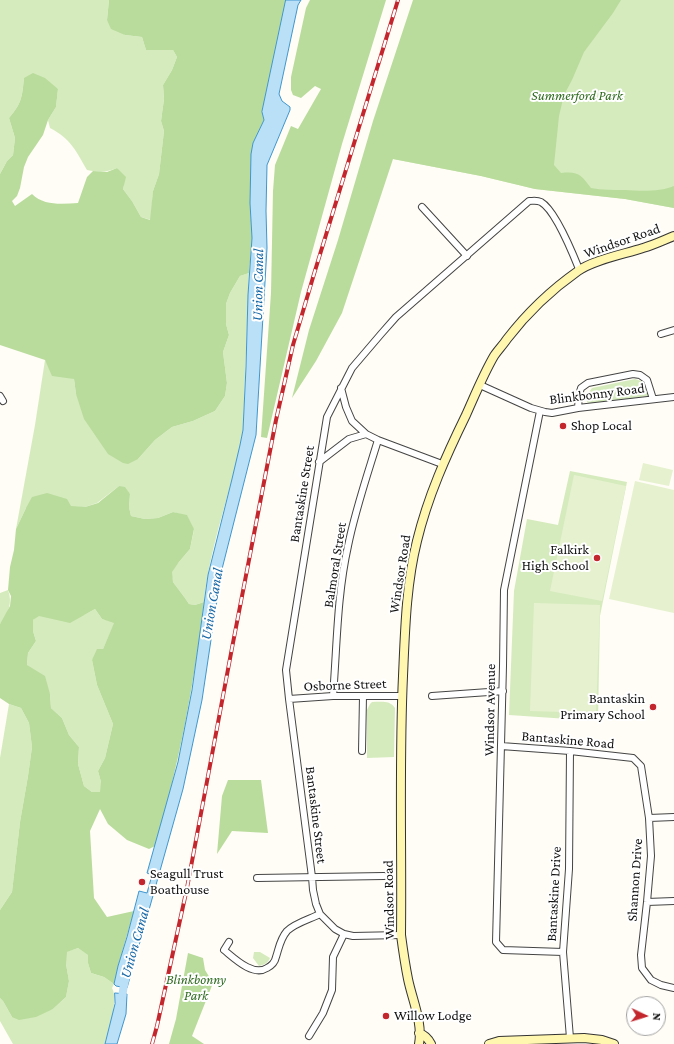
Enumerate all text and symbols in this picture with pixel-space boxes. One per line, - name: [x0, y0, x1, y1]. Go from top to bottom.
- park label: Summerford Park: [531, 88, 623, 104]
- street label: Windsor Road: [582, 220, 662, 262]
- water label: Union Canal: [248, 249, 268, 321]
- street label: Blinkbonny Road: [548, 380, 646, 408]
- place label: Shop Local: [571, 418, 632, 434]
- marker: Shop Local: [558, 421, 568, 431]
- street label: Bantaskine Street: [286, 444, 318, 544]
- street label: Balmoral Street: [320, 521, 350, 609]
- street label: Windsor Road: [385, 533, 415, 615]
- place label: Falkirk High School: [522, 542, 589, 574]
- marker: Falkirk High School: [592, 553, 602, 563]
- water label: Union Canal: [197, 567, 227, 641]
- street label: Windsor Avenue: [481, 664, 499, 756]
- street label: Osborne Street: [303, 675, 387, 695]
- place label: Bantaskin Primary School: [560, 691, 645, 724]
- marker: Bantaskin Primary School: [648, 702, 658, 712]
- street label: Bantaskine Road: [521, 728, 615, 752]
- street label: Bantaskine Street: [302, 766, 330, 864]
- street label: Shannon Drive: [624, 838, 646, 922]
- street label: Bantaskine Drive: [543, 846, 565, 942]
- street label: Windsor Road: [380, 860, 398, 940]
- place label: Seagull Trust Boathouse: [150, 866, 224, 898]
- marker: Seagull Trust Boathouse: [137, 877, 147, 887]
- water label: Union Canal: [116, 906, 154, 980]
- park label: Blinkbonny Park: [166, 972, 226, 1004]
- north arrow: [626, 996, 666, 1036]
- place label: Willow Lodge: [394, 1008, 472, 1024]
- marker: Willow Lodge: [381, 1011, 391, 1021]
- text: N: [651, 1013, 663, 1021]

